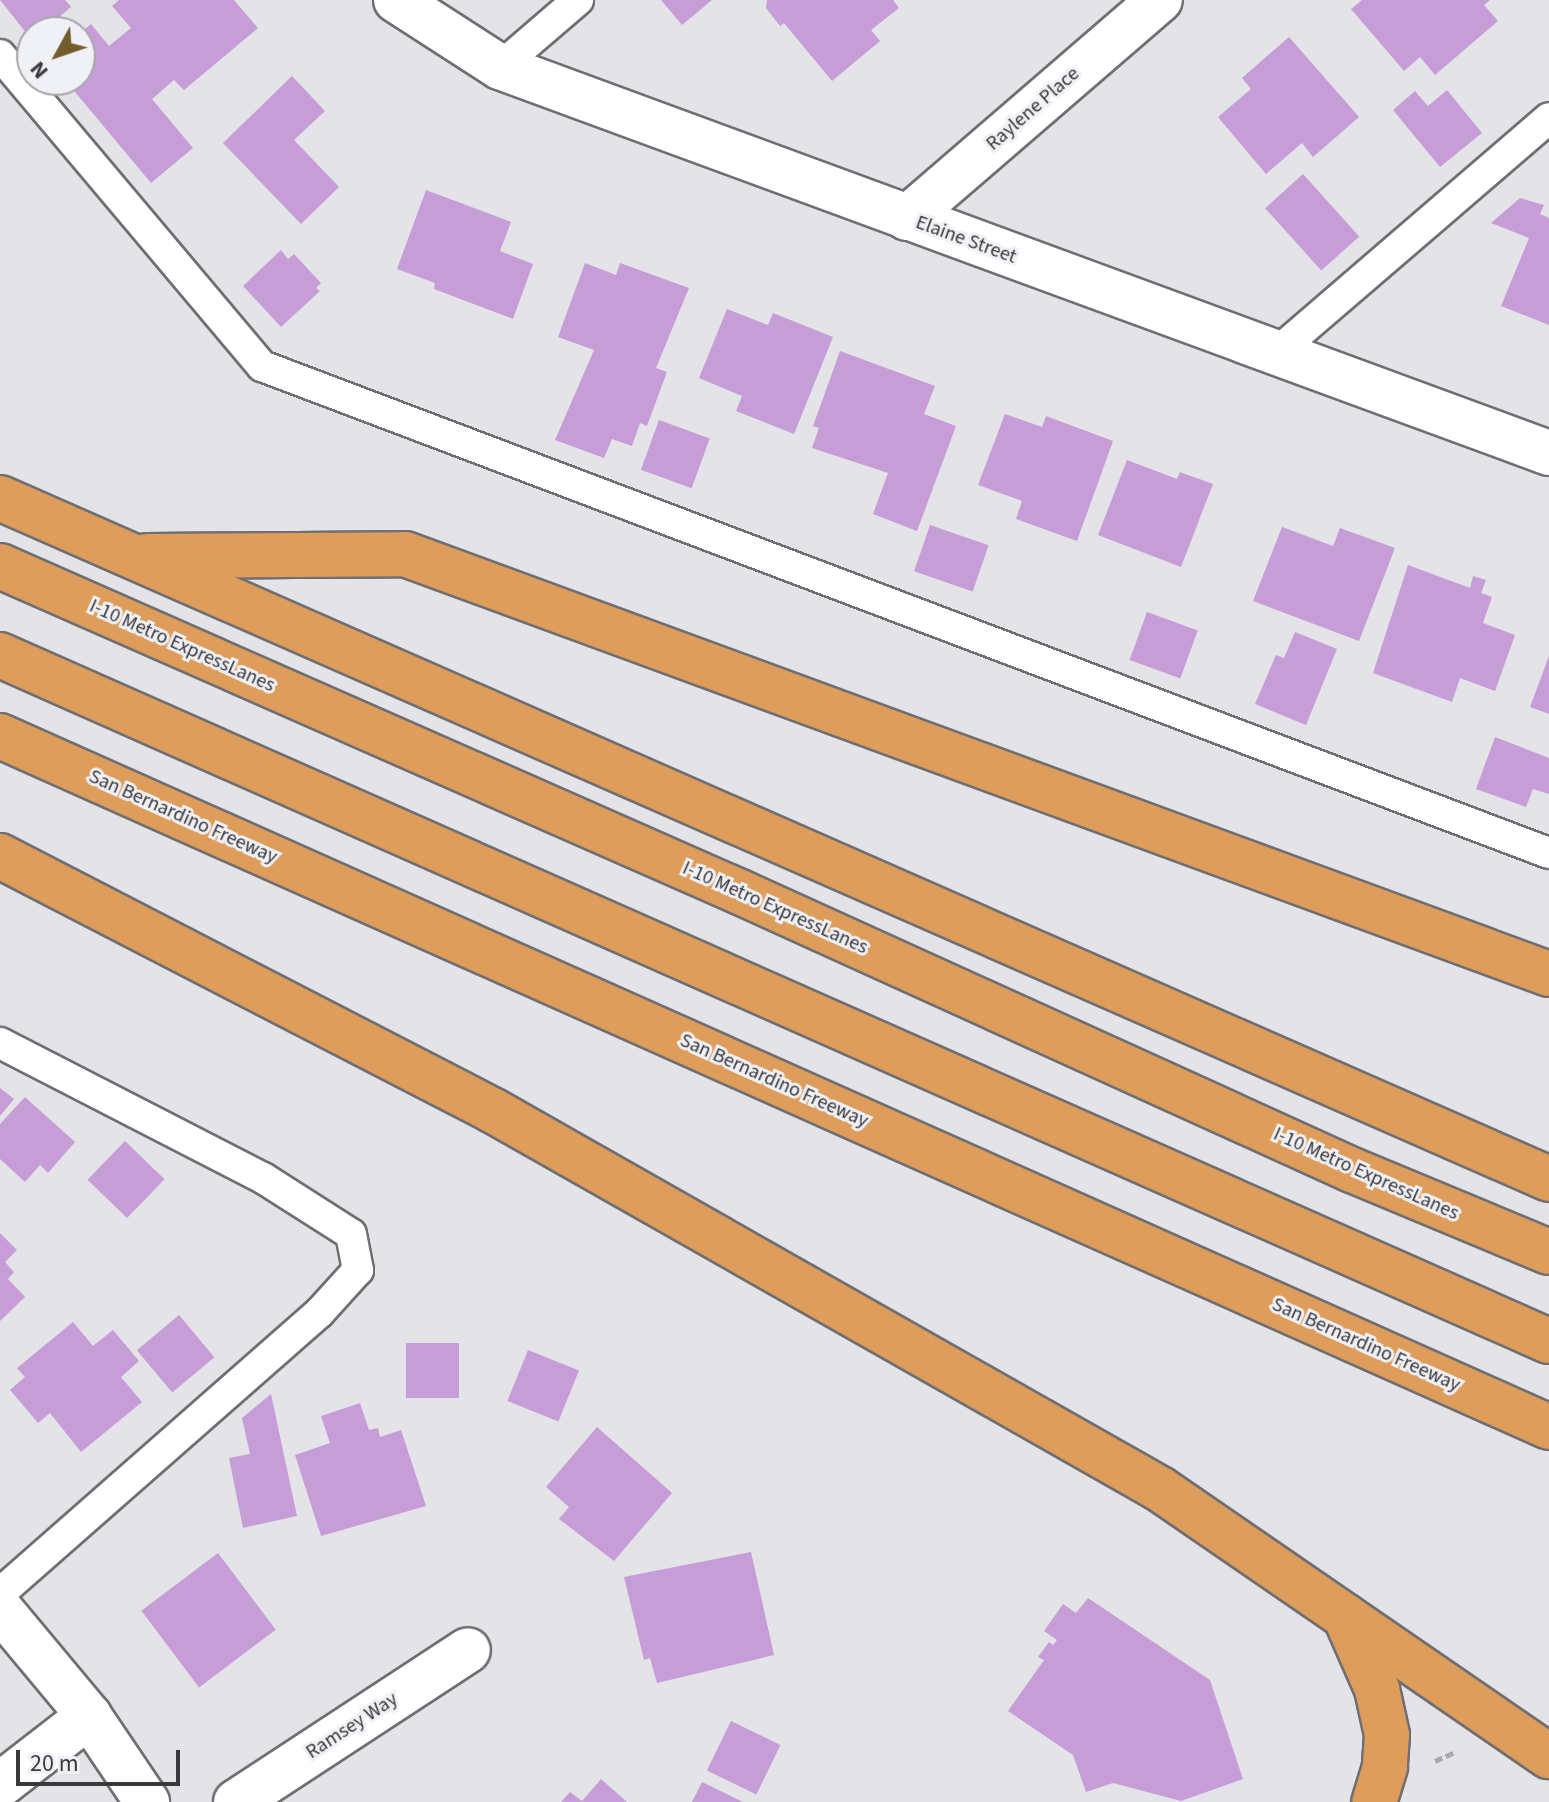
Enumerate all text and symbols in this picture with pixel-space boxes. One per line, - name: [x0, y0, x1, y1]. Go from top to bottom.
- north arrow: [16, 16, 96, 96]
- text: N: [22, 54, 56, 86]
- street label: Raylene Place: [981, 62, 1085, 156]
- street label: Elaine Street: [912, 211, 1020, 269]
- street label: I-10 Metro ExpressLanes: [86, 594, 278, 698]
- street label: San Bernardino Freeway: [85, 765, 281, 869]
- street label: I-10 Metro ExpressLanes: [679, 856, 871, 960]
- street label: San Bernardino Freeway: [676, 1029, 872, 1133]
- street label: I-10 Metro ExpressLanes: [1270, 1122, 1462, 1226]
- street label: San Bernardino Freeway: [1268, 1293, 1464, 1397]
- street label: Ramsey Way: [302, 1687, 402, 1765]
- scale bar: [20, 1734, 184, 1784]
- text: 20 m: [30, 1746, 79, 1781]

